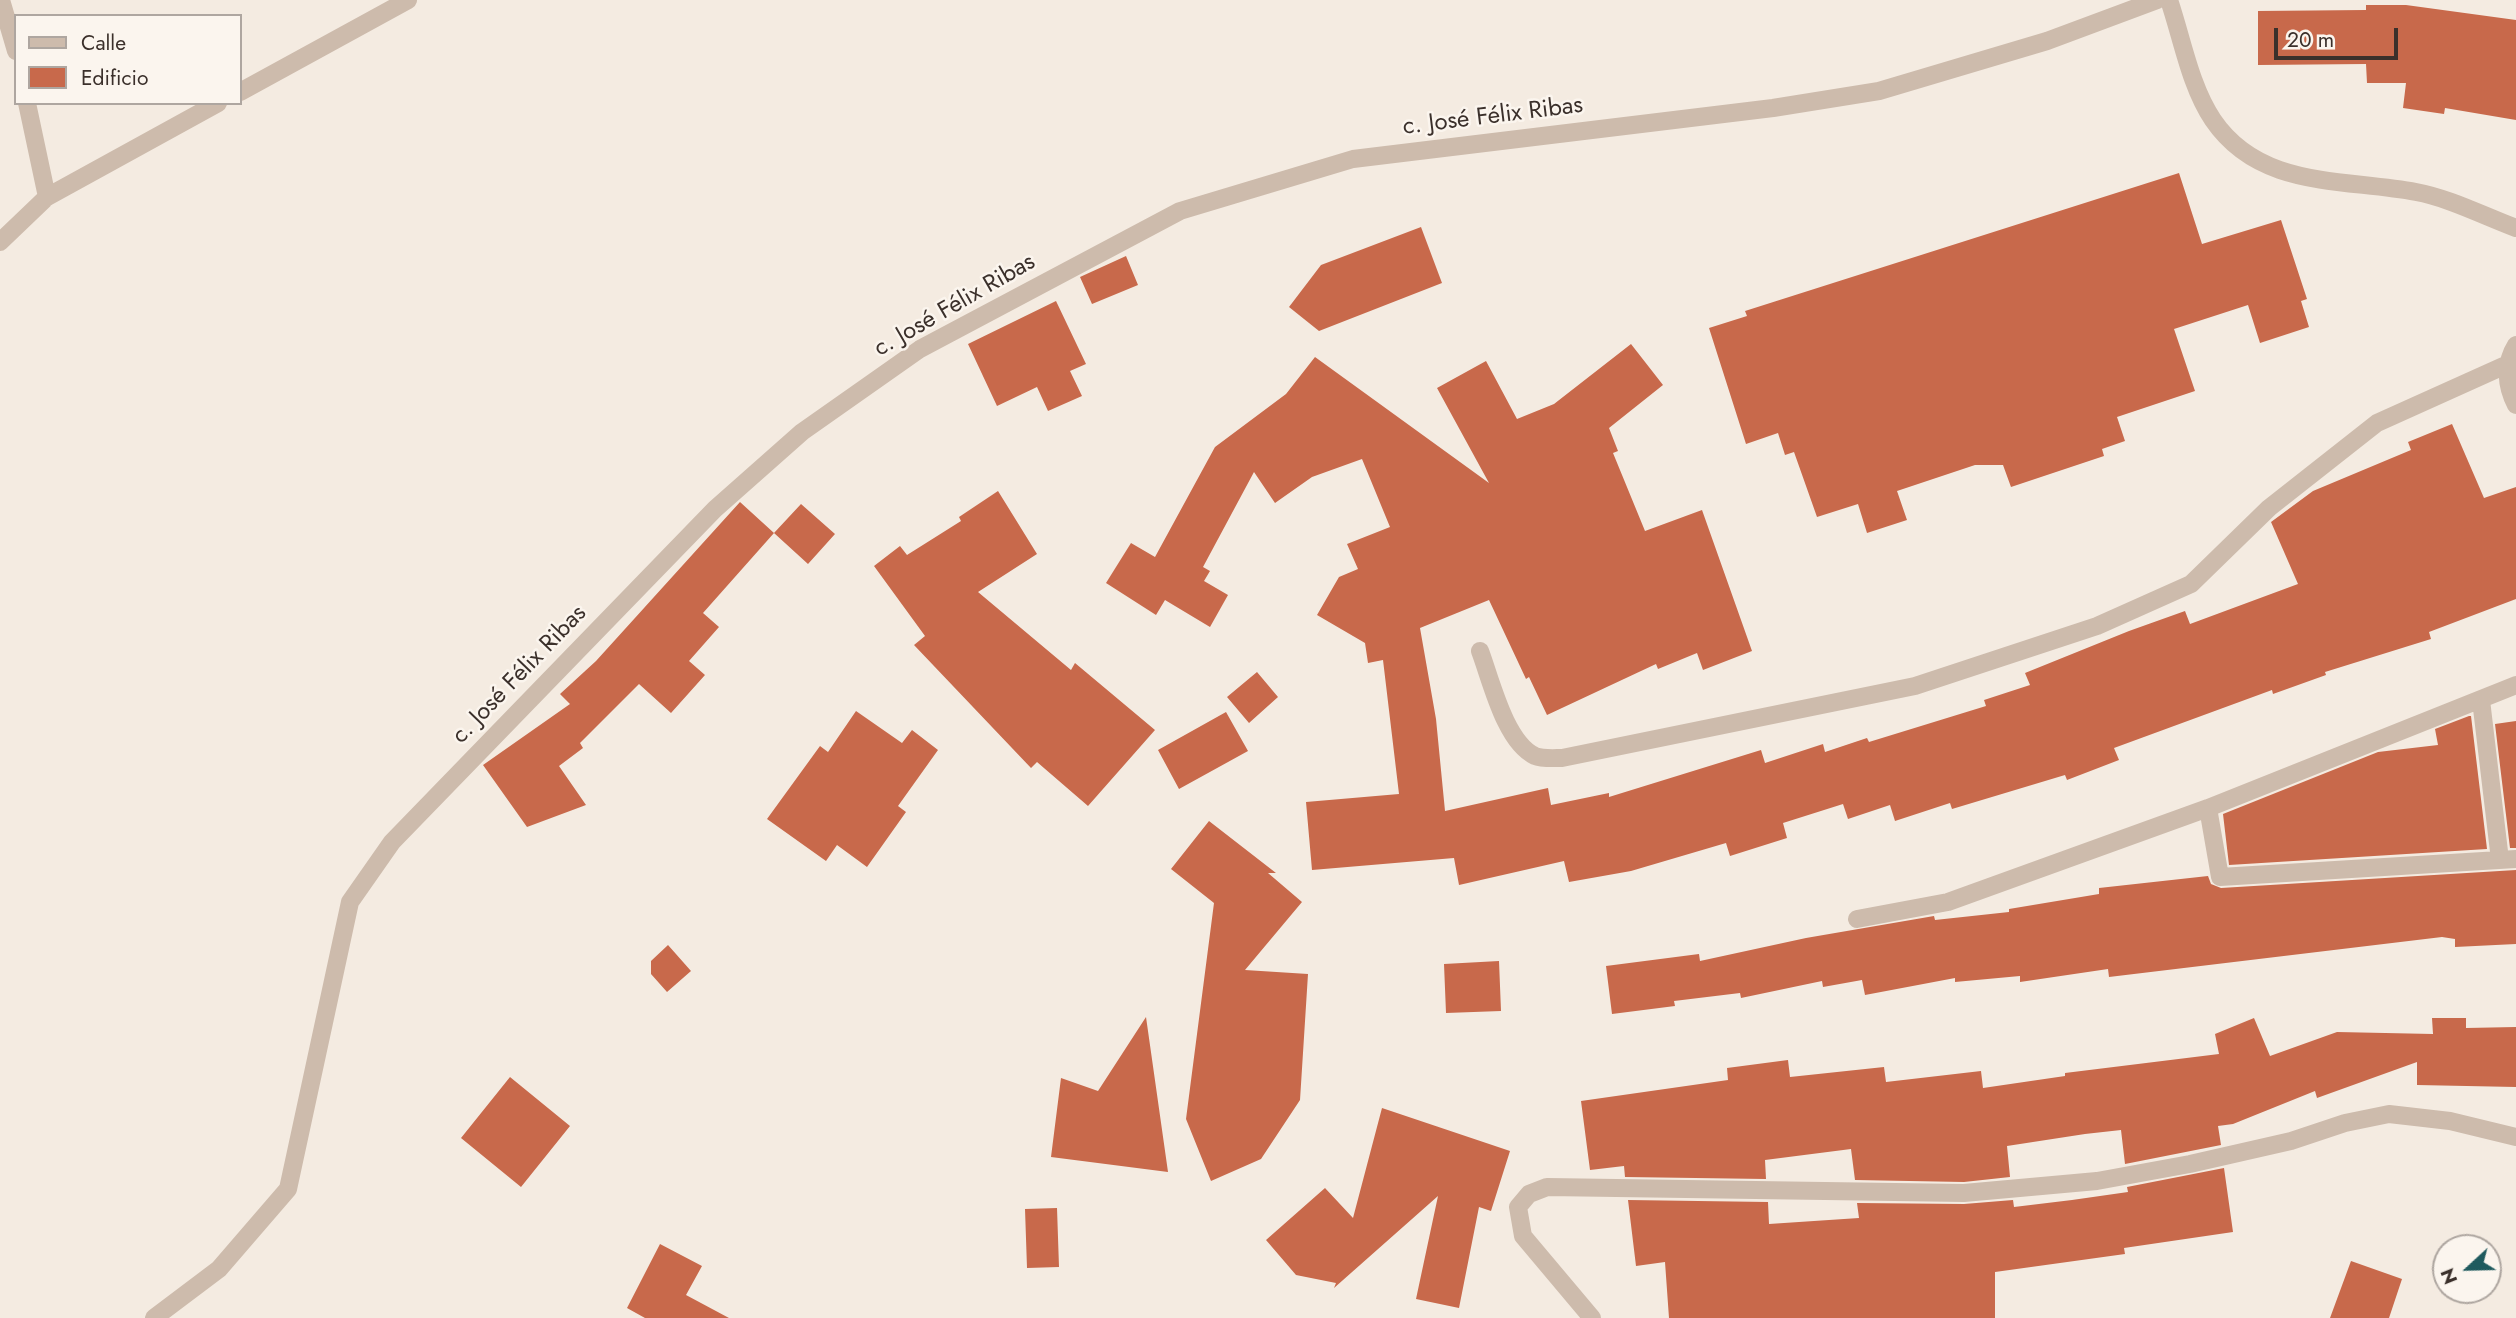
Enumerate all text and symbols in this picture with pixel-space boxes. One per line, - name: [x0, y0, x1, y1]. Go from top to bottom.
- legend: [14, 14, 242, 105]
- scale bar: [2278, 14, 2402, 58]
- text: 20 m: [2287, 25, 2334, 55]
- text: Calle: [81, 28, 126, 58]
- text: Edificio: [81, 63, 148, 93]
- street label: c. José Félix Ribas: [1401, 92, 1585, 142]
- street label: c. José Félix Ribas: [869, 248, 1041, 364]
- street label: c. José Félix Ribas: [447, 600, 593, 750]
- north arrow: [2432, 1234, 2502, 1304]
- text: N: [2434, 1264, 2464, 1288]

